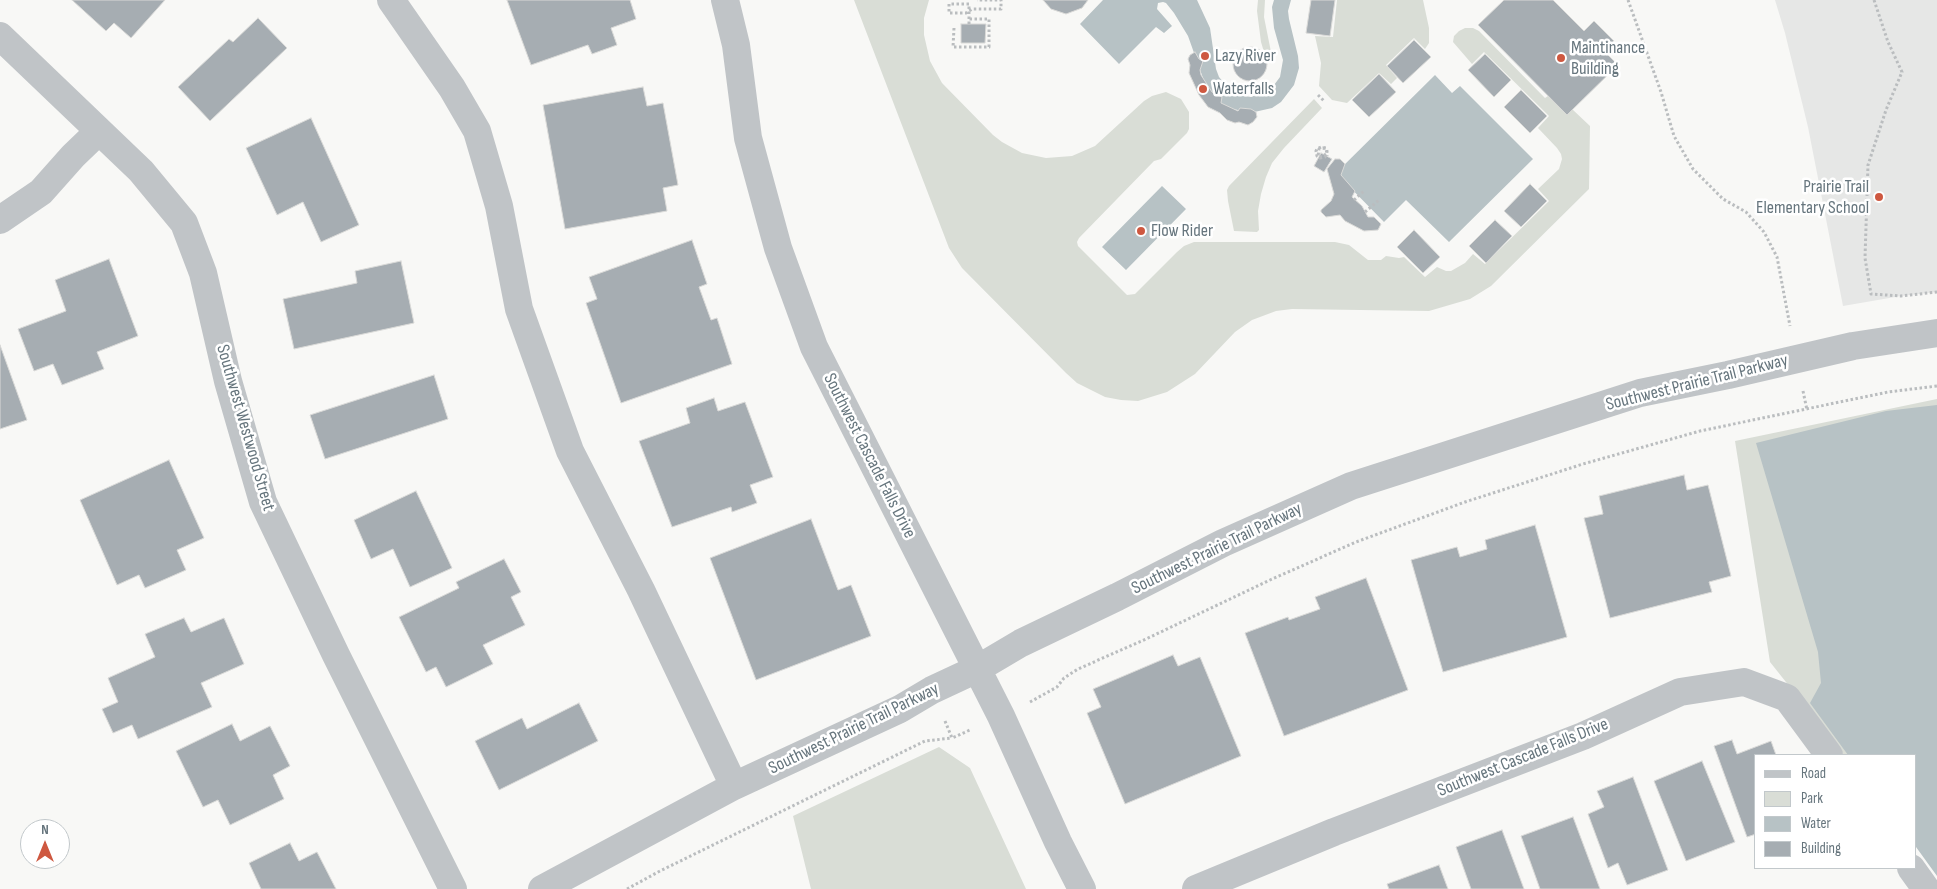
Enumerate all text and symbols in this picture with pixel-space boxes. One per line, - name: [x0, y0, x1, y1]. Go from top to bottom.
- place label: Maintinance Building: [1571, 37, 1645, 80]
- place label: Lazy River: [1215, 45, 1276, 67]
- marker: Lazy River: [1199, 50, 1211, 62]
- marker: Maintinance Building: [1555, 52, 1567, 64]
- place label: Waterfalls: [1213, 78, 1274, 100]
- marker: Waterfalls: [1197, 83, 1209, 95]
- place label: Prairie Trail Elementary School: [1756, 176, 1869, 218]
- marker: Prairie Trail Elementary School: [1873, 191, 1885, 203]
- place label: Flow Rider: [1151, 220, 1213, 242]
- marker: Flow Rider: [1135, 225, 1147, 237]
- street label: Southwest Westwood Street: [211, 342, 279, 514]
- street label: Southwest Prairie Trail Parkway: [1604, 350, 1790, 416]
- street label: Southwest Cascade Falls Drive: [818, 370, 920, 542]
- street label: Southwest Prairie Trail Parkway: [1128, 498, 1306, 600]
- street label: Southwest Prairie Trail Parkway: [765, 678, 943, 780]
- street label: Southwest Cascade Falls Drive: [1435, 714, 1611, 802]
- legend: [1754, 754, 1917, 869]
- text: Road: [1801, 764, 1826, 783]
- text: Park: [1801, 789, 1823, 808]
- text: Water: [1801, 814, 1831, 833]
- north arrow: [20, 819, 70, 869]
- text: N: [41, 821, 49, 838]
- text: Building: [1801, 839, 1841, 858]

